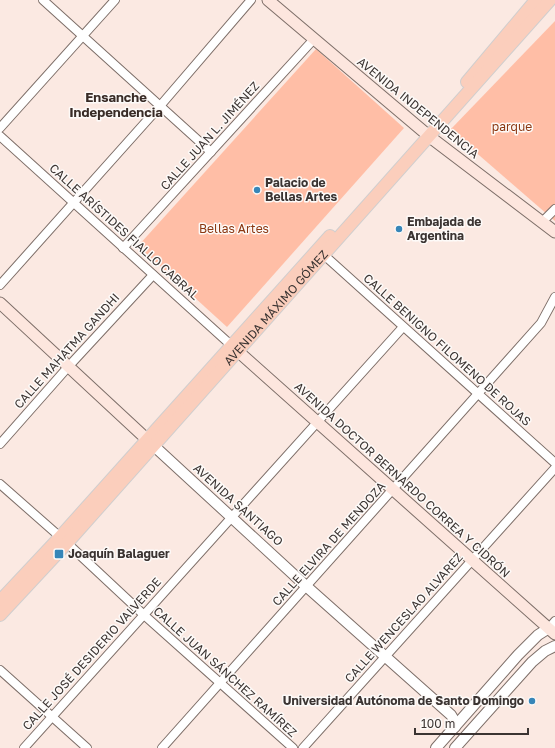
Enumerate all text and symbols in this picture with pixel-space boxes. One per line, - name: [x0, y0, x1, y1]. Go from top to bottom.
- street label: AVENIDA INDEPENDENCIA: [354, 54, 482, 161]
- street label: CALLE JUAN L. JIMÉNEZ: [157, 78, 262, 193]
- district label: Ensanche Independencia: [69, 89, 163, 120]
- park label: parque: [492, 119, 532, 134]
- street label: CALLE ARÍSTIDES FIALLO CABRAL: [46, 160, 202, 303]
- place label: Palacio de Bellas Artes: [265, 175, 338, 204]
- marker: Palacio de Bellas Artes: [252, 185, 262, 195]
- place label: Embajada de Argentina: [407, 214, 481, 243]
- park label: Bellas Artes: [199, 221, 269, 236]
- marker: Embajada de Argentina: [394, 224, 404, 234]
- street label: AVENIDA MÁXIMO GÓMEZ: [221, 247, 331, 368]
- street label: CALLE BENIGNO FILOMENO DE ROJAS: [361, 270, 534, 429]
- street label: CALLE MAHATMA GANDHI: [11, 290, 122, 411]
- street label: AVENIDA DOCTOR BERNARDO CORREA Y CIDRÓN: [291, 379, 513, 581]
- street label: AVENIDA SANTIAGO: [190, 460, 286, 549]
- street label: CALLE ELVIRA DE MENDOZA: [269, 479, 388, 609]
- place label: Joaquín Balaguer: [68, 546, 170, 561]
- marker: Joaquín Balaguer: [53, 548, 65, 560]
- street label: CALLE WENCESLAO ALVAREZ: [341, 550, 466, 686]
- street label: CALLE JOSÉ DESIDERIO VALVERDE: [19, 574, 164, 733]
- street label: CALLE JUAN SÁNCHEZ RAMÍREZ: [151, 603, 300, 740]
- place label: Universidad Autónoma de Santo Domingo: [283, 693, 524, 708]
- marker: Universidad Autónoma de Santo Domingo: [527, 696, 537, 706]
- scale bar: [415, 710, 528, 736]
- text: 100 m: [421, 716, 455, 731]

